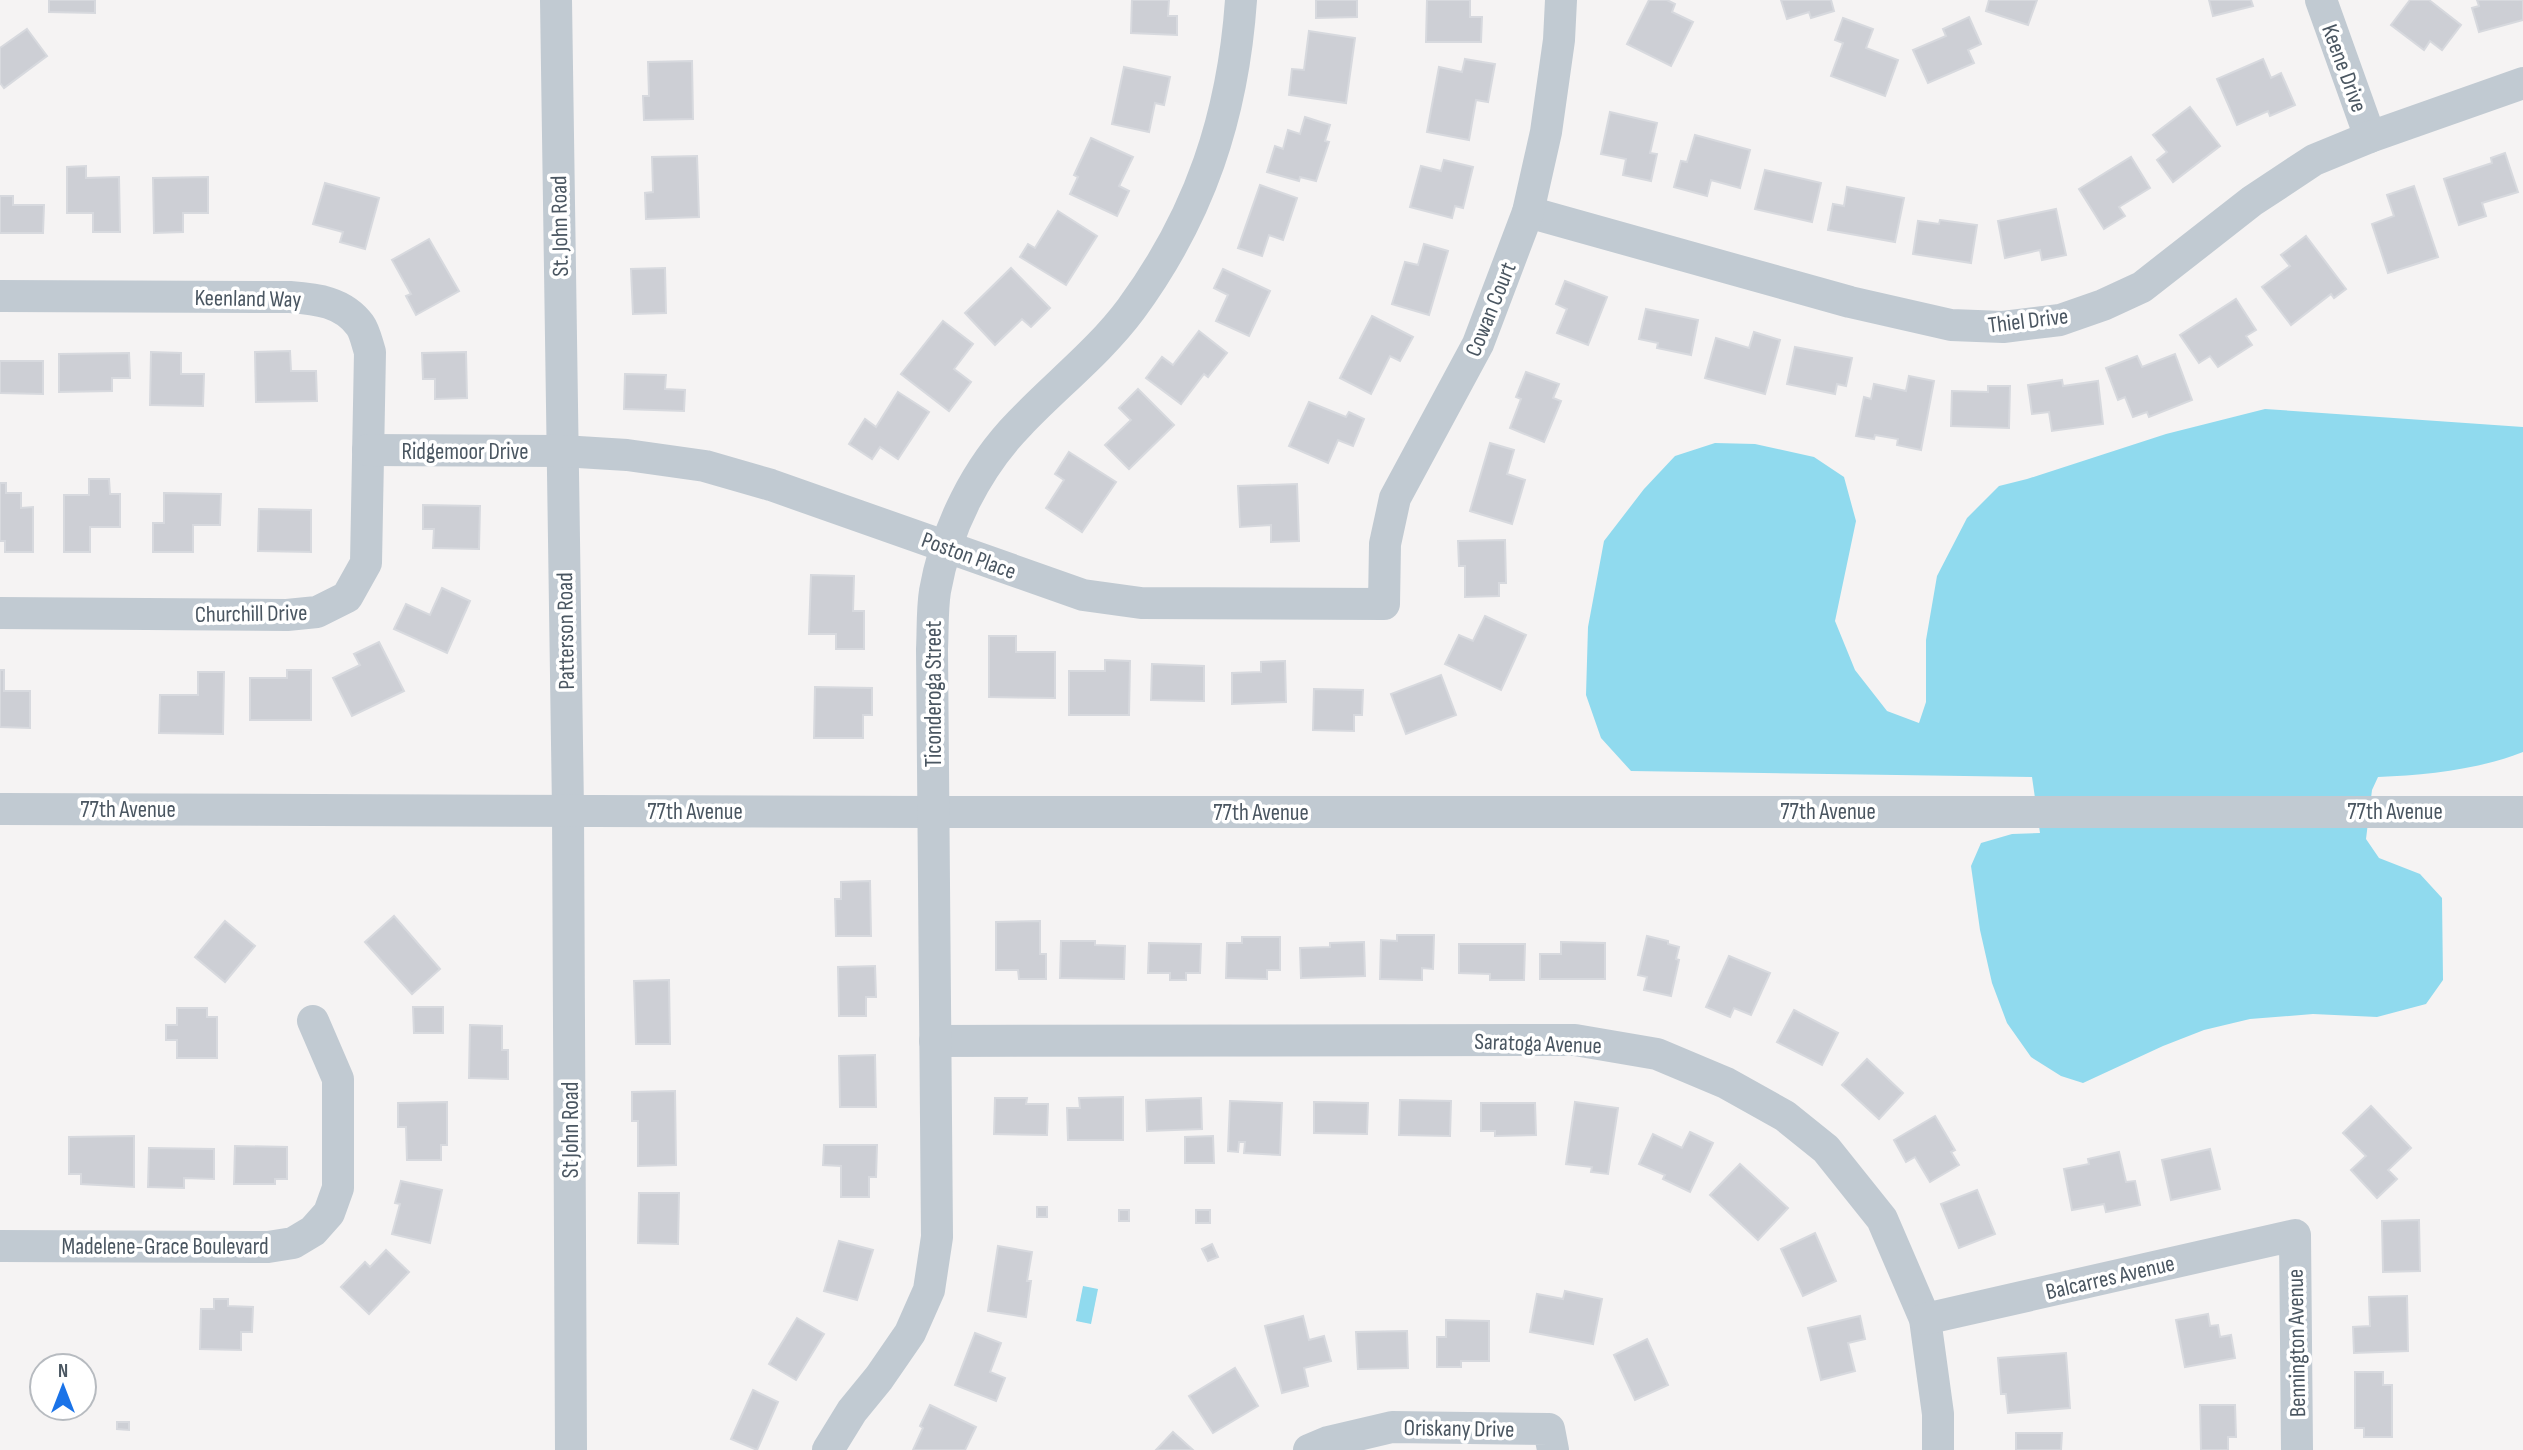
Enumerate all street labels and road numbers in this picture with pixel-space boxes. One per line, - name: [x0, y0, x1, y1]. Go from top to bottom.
- street label: Keene Drive: [2315, 21, 2373, 116]
- street label: St. John Road: [545, 175, 575, 277]
- street label: Cowan Court: [1459, 258, 1523, 361]
- street label: Keenland Way: [194, 284, 302, 314]
- street label: Thiel Drive: [1986, 302, 2070, 340]
- street label: Ridgemoor Drive: [401, 438, 529, 466]
- street label: Poston Place: [918, 526, 1020, 586]
- street label: Patterson Road: [551, 572, 581, 690]
- street label: Churchill Drive: [195, 599, 308, 629]
- street label: Ticonderoga Street: [920, 621, 948, 767]
- street label: 77th Avenue: [80, 796, 176, 824]
- street label: 77th Avenue: [647, 798, 743, 826]
- street label: 77th Avenue: [1780, 798, 1876, 826]
- street label: 77th Avenue: [2347, 798, 2443, 826]
- street label: 77th Avenue: [1213, 799, 1309, 827]
- street label: Saratoga Avenue: [1474, 1028, 1602, 1060]
- street label: St John Road: [557, 1082, 585, 1178]
- street label: Madelene-Grace Boulevard: [61, 1233, 269, 1261]
- street label: Balcarres Avenue: [2043, 1250, 2177, 1306]
- street label: Bennington Avenue: [2282, 1268, 2312, 1417]
- street label: Oriskany Drive: [1403, 1414, 1515, 1444]

